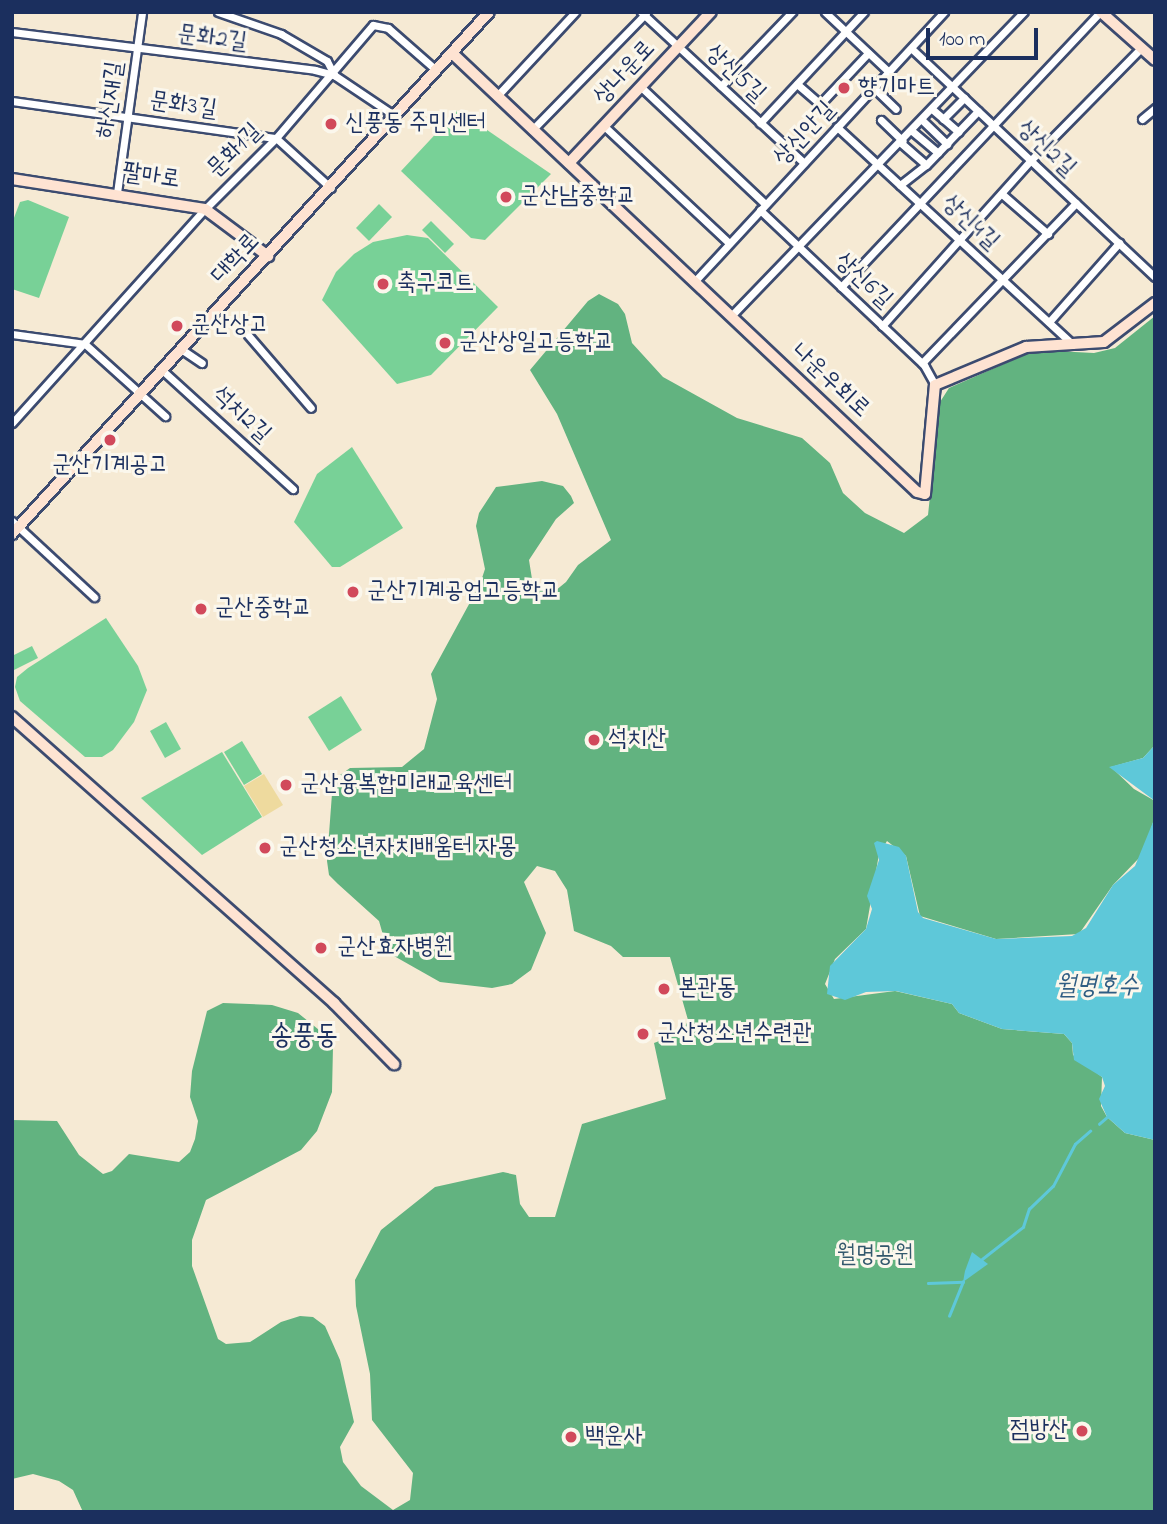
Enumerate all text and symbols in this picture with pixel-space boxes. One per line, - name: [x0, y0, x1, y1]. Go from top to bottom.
- scale bar: [929, 14, 1041, 58]
- street label: 문화2길: [176, 20, 248, 58]
- text: 100 m: [939, 25, 985, 55]
- street label: 상나운로: [588, 35, 662, 111]
- street label: 상신5길: [699, 39, 771, 109]
- street label: 하신재길: [91, 60, 131, 140]
- place label: 향기마트: [858, 74, 935, 102]
- marker: 향기마트: [836, 80, 852, 96]
- street label: 문화3길: [147, 87, 219, 125]
- street label: 상신안길: [768, 96, 842, 172]
- place label: 신풍동 주민센터: [345, 110, 486, 138]
- street label: 상신2길: [1011, 115, 1081, 183]
- marker: 신풍동 주민센터: [323, 116, 339, 132]
- street label: 문화1길: [202, 118, 268, 184]
- street label: 팔마로: [120, 159, 182, 195]
- place label: 군산남중학교: [520, 183, 636, 211]
- marker: 군산남중학교: [498, 189, 514, 205]
- street label: 상신4길: [935, 189, 1005, 257]
- street label: 대학로: [206, 228, 266, 290]
- street label: 상신6길: [828, 247, 898, 315]
- place label: 축구코트: [397, 270, 474, 298]
- marker: 축구코트: [375, 276, 391, 292]
- place label: 군산상고: [191, 312, 268, 340]
- marker: 군산상고: [169, 318, 185, 334]
- place label: 군산상일고등학교: [459, 329, 614, 357]
- marker: 군산상일고등학교: [437, 335, 453, 351]
- street label: 나운우회로: [785, 338, 875, 424]
- street label: 석치2길: [206, 381, 276, 449]
- marker: 군산기계공고: [102, 432, 118, 448]
- place label: 군산기계공고: [52, 452, 168, 480]
- place label: 군산기계공업고등학교: [367, 578, 560, 606]
- marker: 군산기계공업고등학교: [345, 584, 361, 600]
- place label: 군산중학교: [215, 595, 312, 623]
- marker: 군산중학교: [193, 601, 209, 617]
- place label: 석치산: [608, 726, 666, 754]
- marker: 석치산: [586, 732, 602, 748]
- place label: 군산융복합미래교육센터: [300, 771, 512, 799]
- marker: 군산융복합미래교육센터: [278, 777, 294, 793]
- place label: 군산청소년자치배움터 자몽: [279, 834, 517, 862]
- marker: 군산청소년자치배움터 자몽: [257, 840, 273, 856]
- place label: 군산효자병원: [337, 934, 453, 962]
- marker: 군산효자병원: [311, 938, 331, 958]
- water label: 월명호수: [1055, 972, 1139, 1004]
- place label: 본관동: [678, 975, 736, 1003]
- marker: 본관동: [656, 981, 672, 997]
- district label: 송풍동: [270, 1020, 338, 1054]
- place label: 군산청소년수련관: [657, 1020, 812, 1048]
- marker: 군산청소년수련관: [635, 1026, 651, 1042]
- park label: 월명공원: [836, 1242, 914, 1270]
- place label: 점방산: [1010, 1417, 1068, 1445]
- place label: 백운사: [585, 1423, 643, 1451]
- marker: 점방산: [1074, 1423, 1090, 1439]
- marker: 백운사: [563, 1429, 579, 1445]

